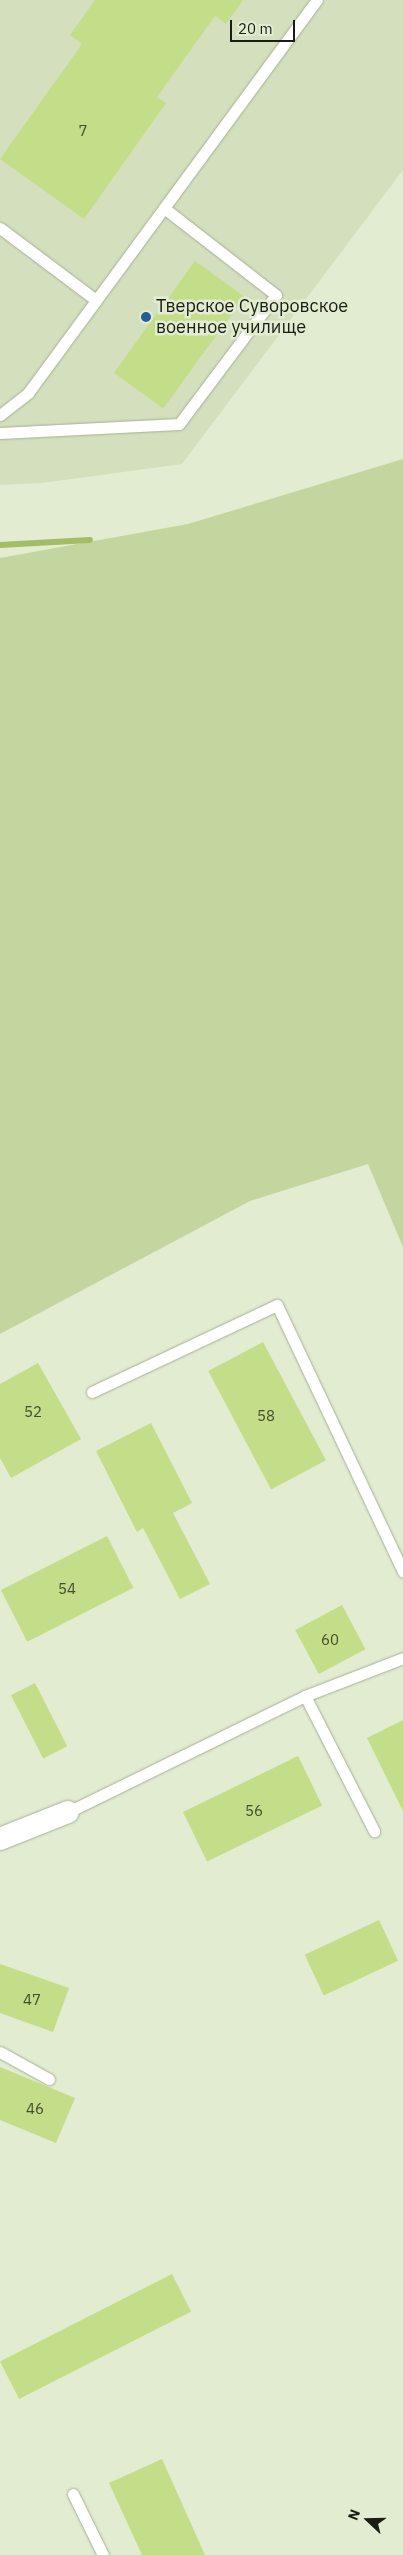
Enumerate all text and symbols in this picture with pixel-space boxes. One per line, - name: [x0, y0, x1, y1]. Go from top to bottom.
- scale bar: [233, 10, 298, 42]
- text: 20 m: [238, 19, 273, 38]
- house number: 7: [79, 122, 87, 140]
- place label: Тверское Суворовское военное училище: [156, 296, 348, 338]
- marker: Тверское Суворовское военное училище: [140, 311, 152, 323]
- house number: 52: [24, 1403, 42, 1421]
- house number: 58: [257, 1407, 275, 1425]
- house number: 54: [58, 1580, 76, 1598]
- house number: 60: [321, 1631, 339, 1649]
- house number: 56: [245, 1802, 263, 1820]
- house number: 47: [23, 1991, 41, 2009]
- house number: 46: [26, 2100, 44, 2118]
- north arrow: [343, 2495, 393, 2545]
- text: N: [344, 2507, 364, 2523]

